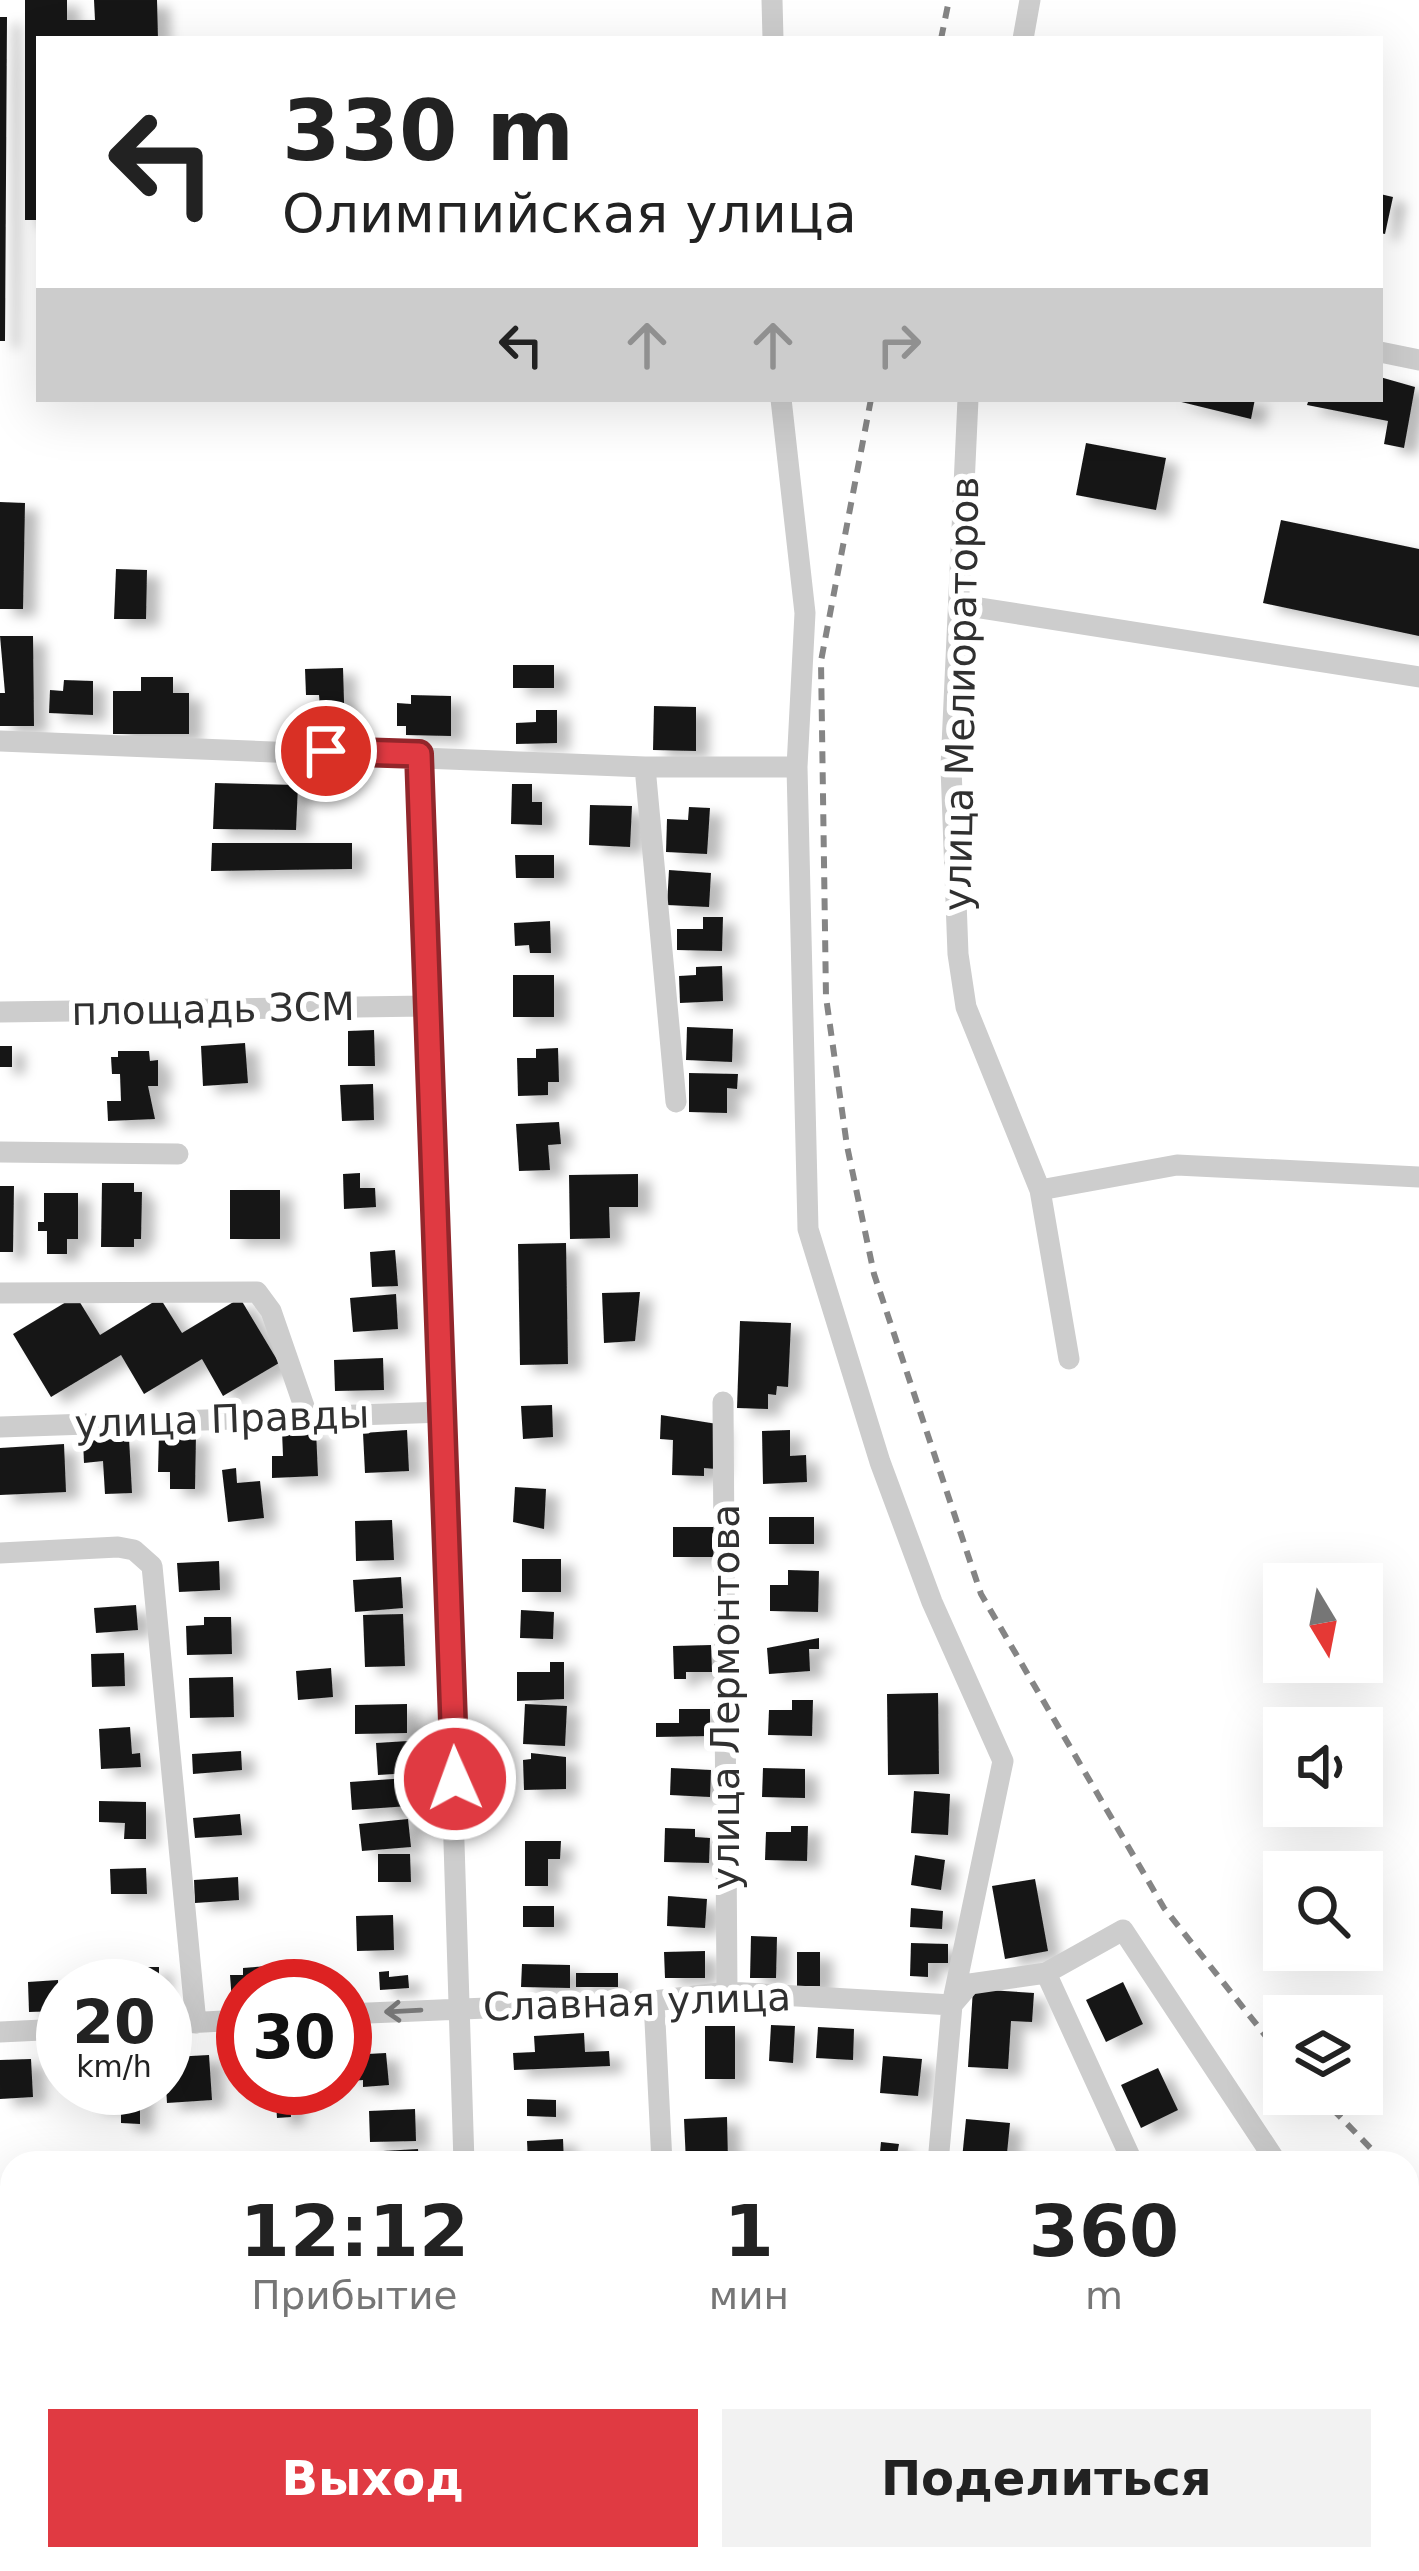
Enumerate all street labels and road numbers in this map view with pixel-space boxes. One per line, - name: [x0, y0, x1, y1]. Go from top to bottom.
- street label: улица Мелиораторов: [935, 476, 987, 912]
- street label: площадь ЗСМ: [71, 984, 355, 1034]
- street label: улица Правды: [74, 1391, 370, 1447]
- street label: улица Лермонтова: [703, 1504, 748, 1890]
- street label: Славная улица: [482, 1974, 792, 2030]

